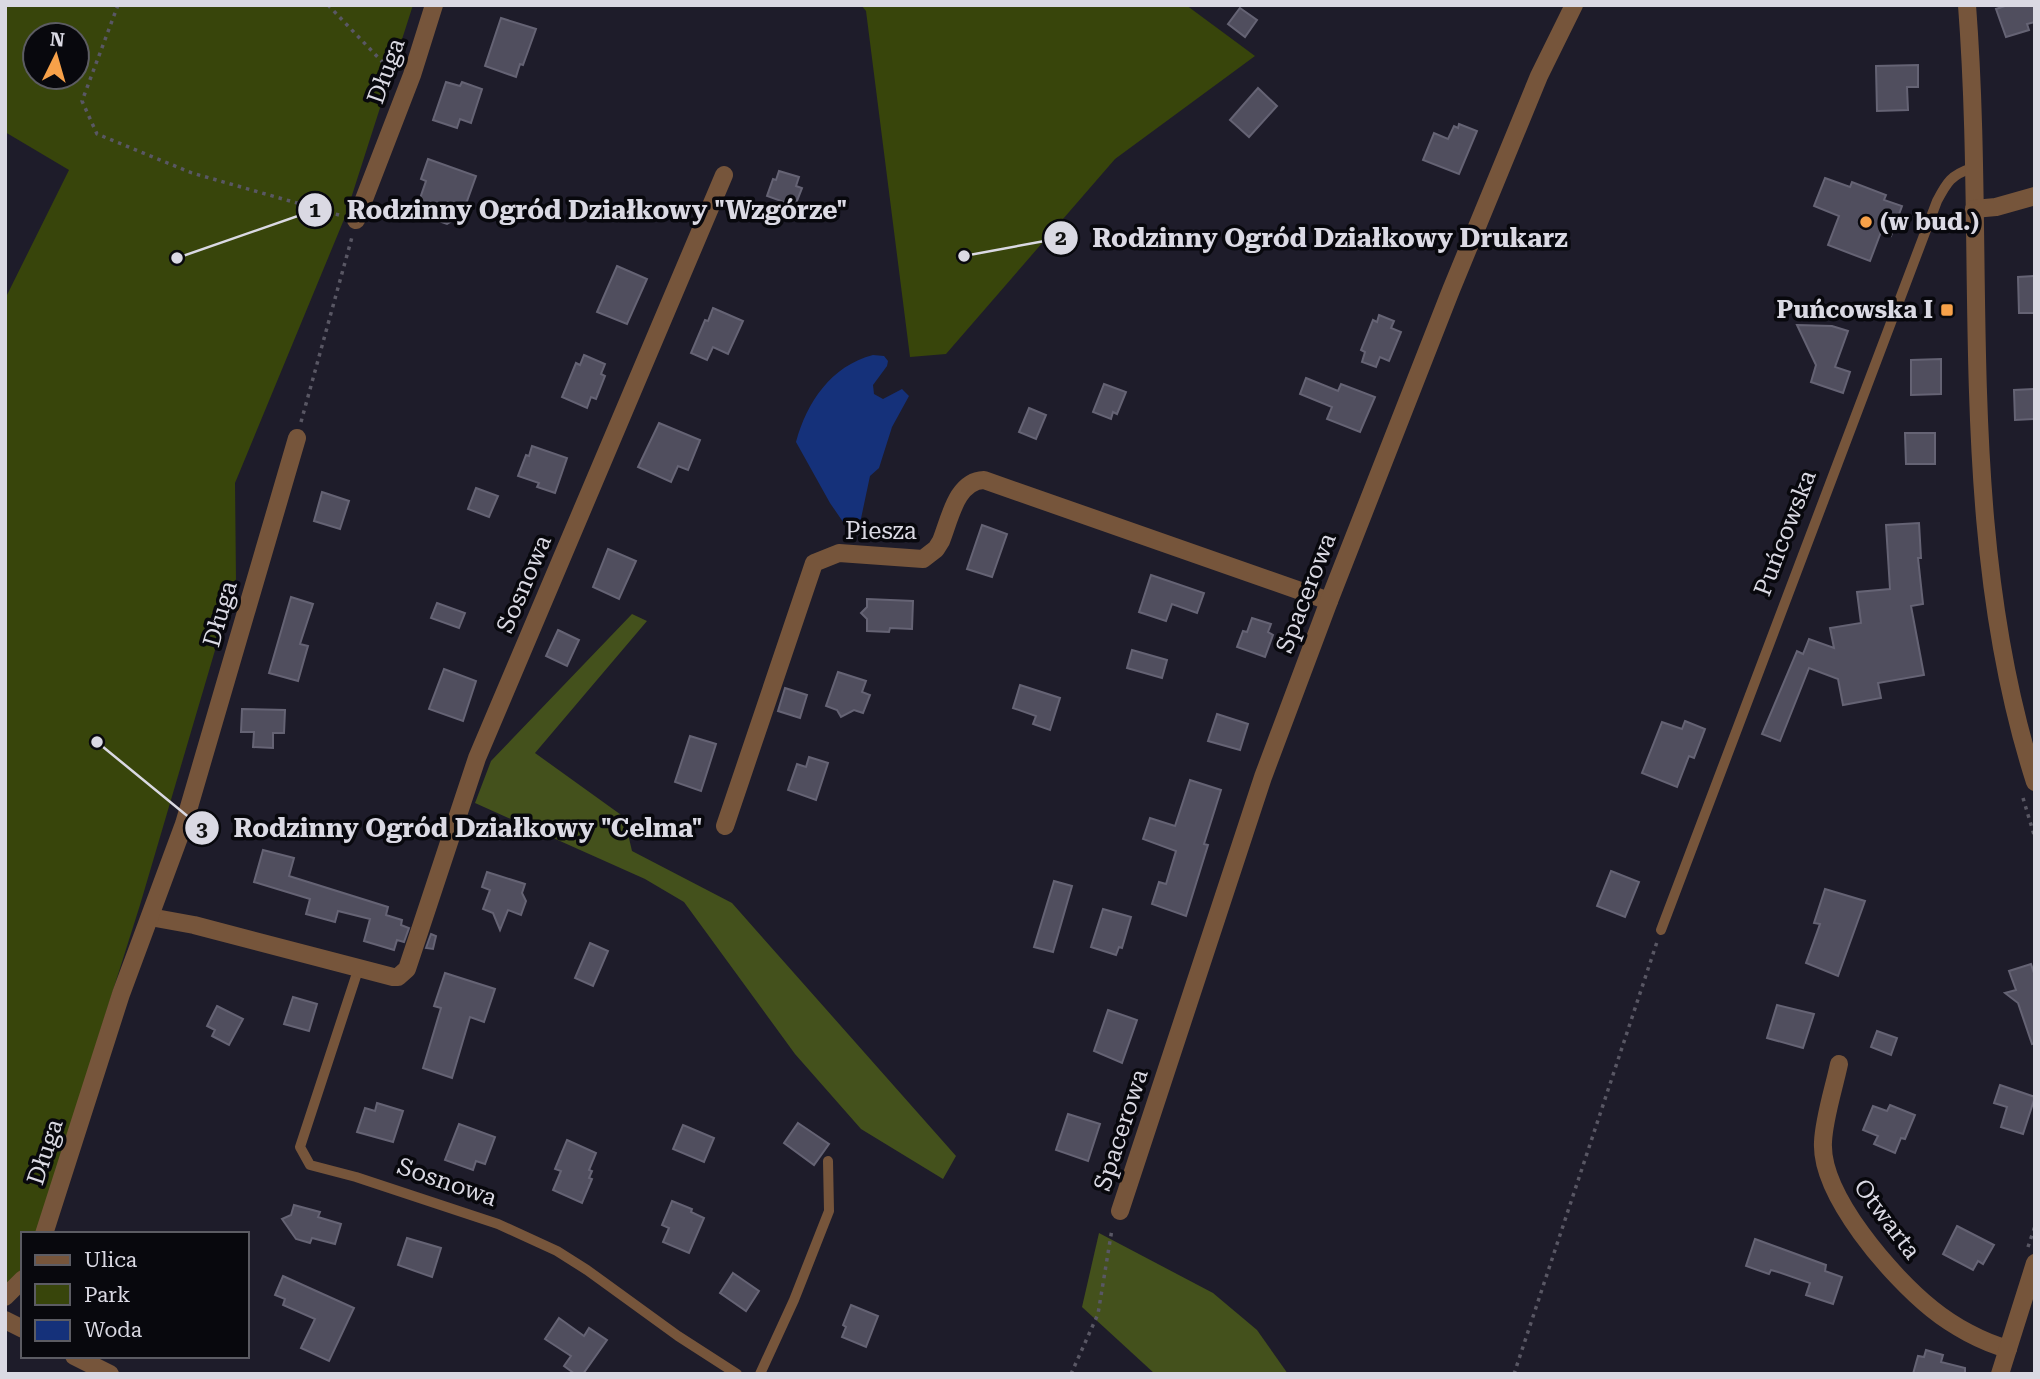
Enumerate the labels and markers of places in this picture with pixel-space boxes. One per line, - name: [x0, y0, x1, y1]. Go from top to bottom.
- callout: Rodzinny Ogród Działkowy "Wzgórze": [298, 187, 861, 234]
- place label: (w bud.): [1880, 208, 1979, 236]
- marker: (w bud.): [1858, 214, 1874, 230]
- callout: Rodzinny Ogród Działkowy Drukarz: [1043, 215, 1582, 262]
- place label: Puńcowska I: [1776, 296, 1933, 324]
- marker: Puńcowska I: [1939, 302, 1955, 318]
- callout: Rodzinny Ogród Działkowy "Celma": [184, 805, 717, 852]

